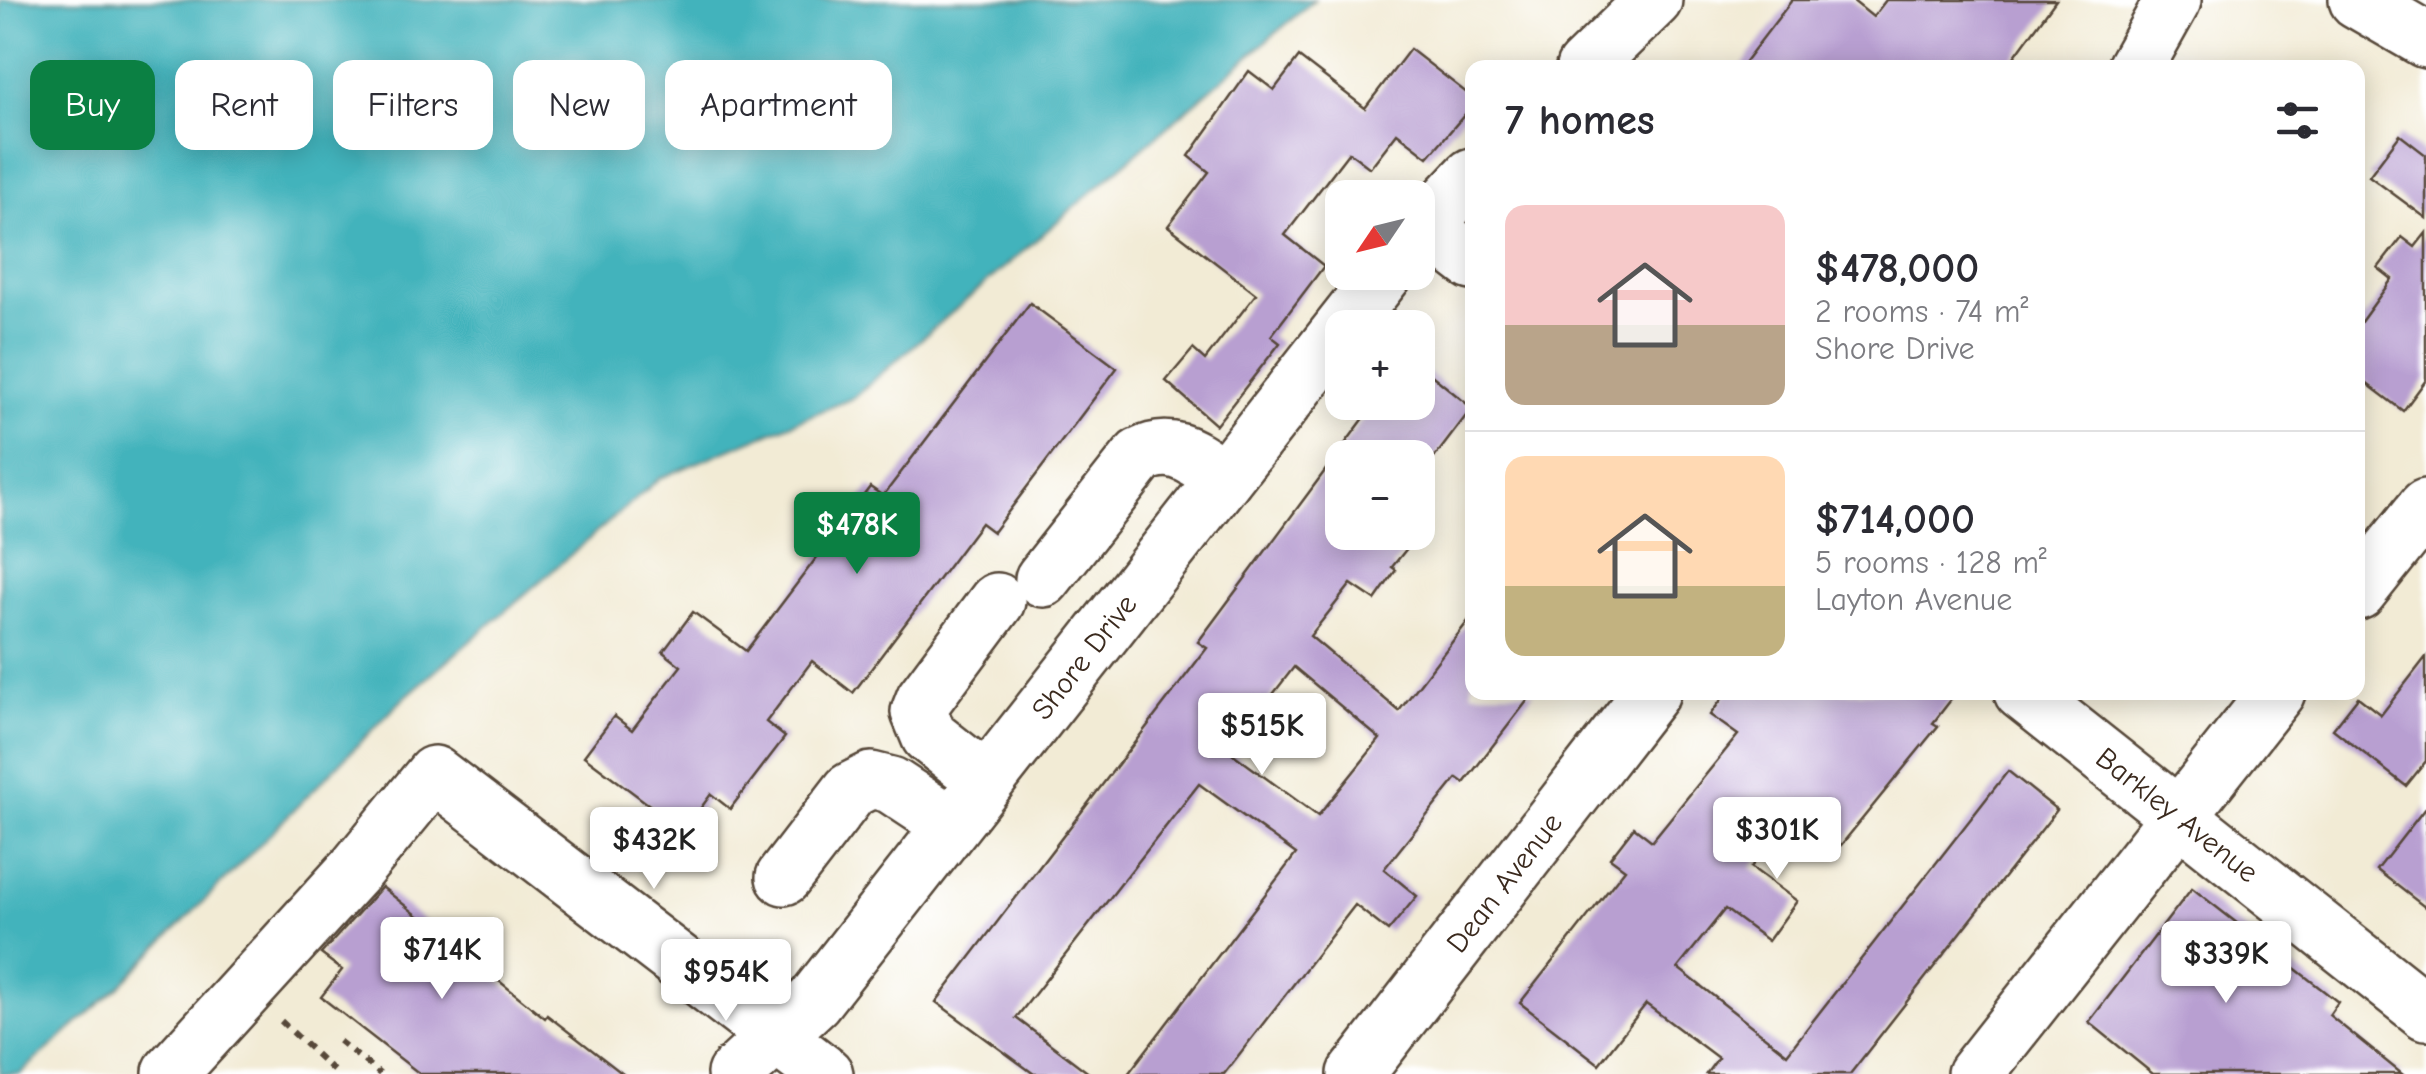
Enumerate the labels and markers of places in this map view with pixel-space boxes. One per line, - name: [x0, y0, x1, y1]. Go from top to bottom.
- pin: $478K: [787, 492, 927, 577]
- pin: $515K: [1192, 693, 1332, 778]
- pin: $301K: [1707, 797, 1847, 882]
- pin: $432K: [584, 807, 724, 892]
- pin: $714K: [372, 917, 512, 1002]
- pin: $339K: [2156, 921, 2296, 1006]
- pin: $954K: [656, 939, 796, 1024]

